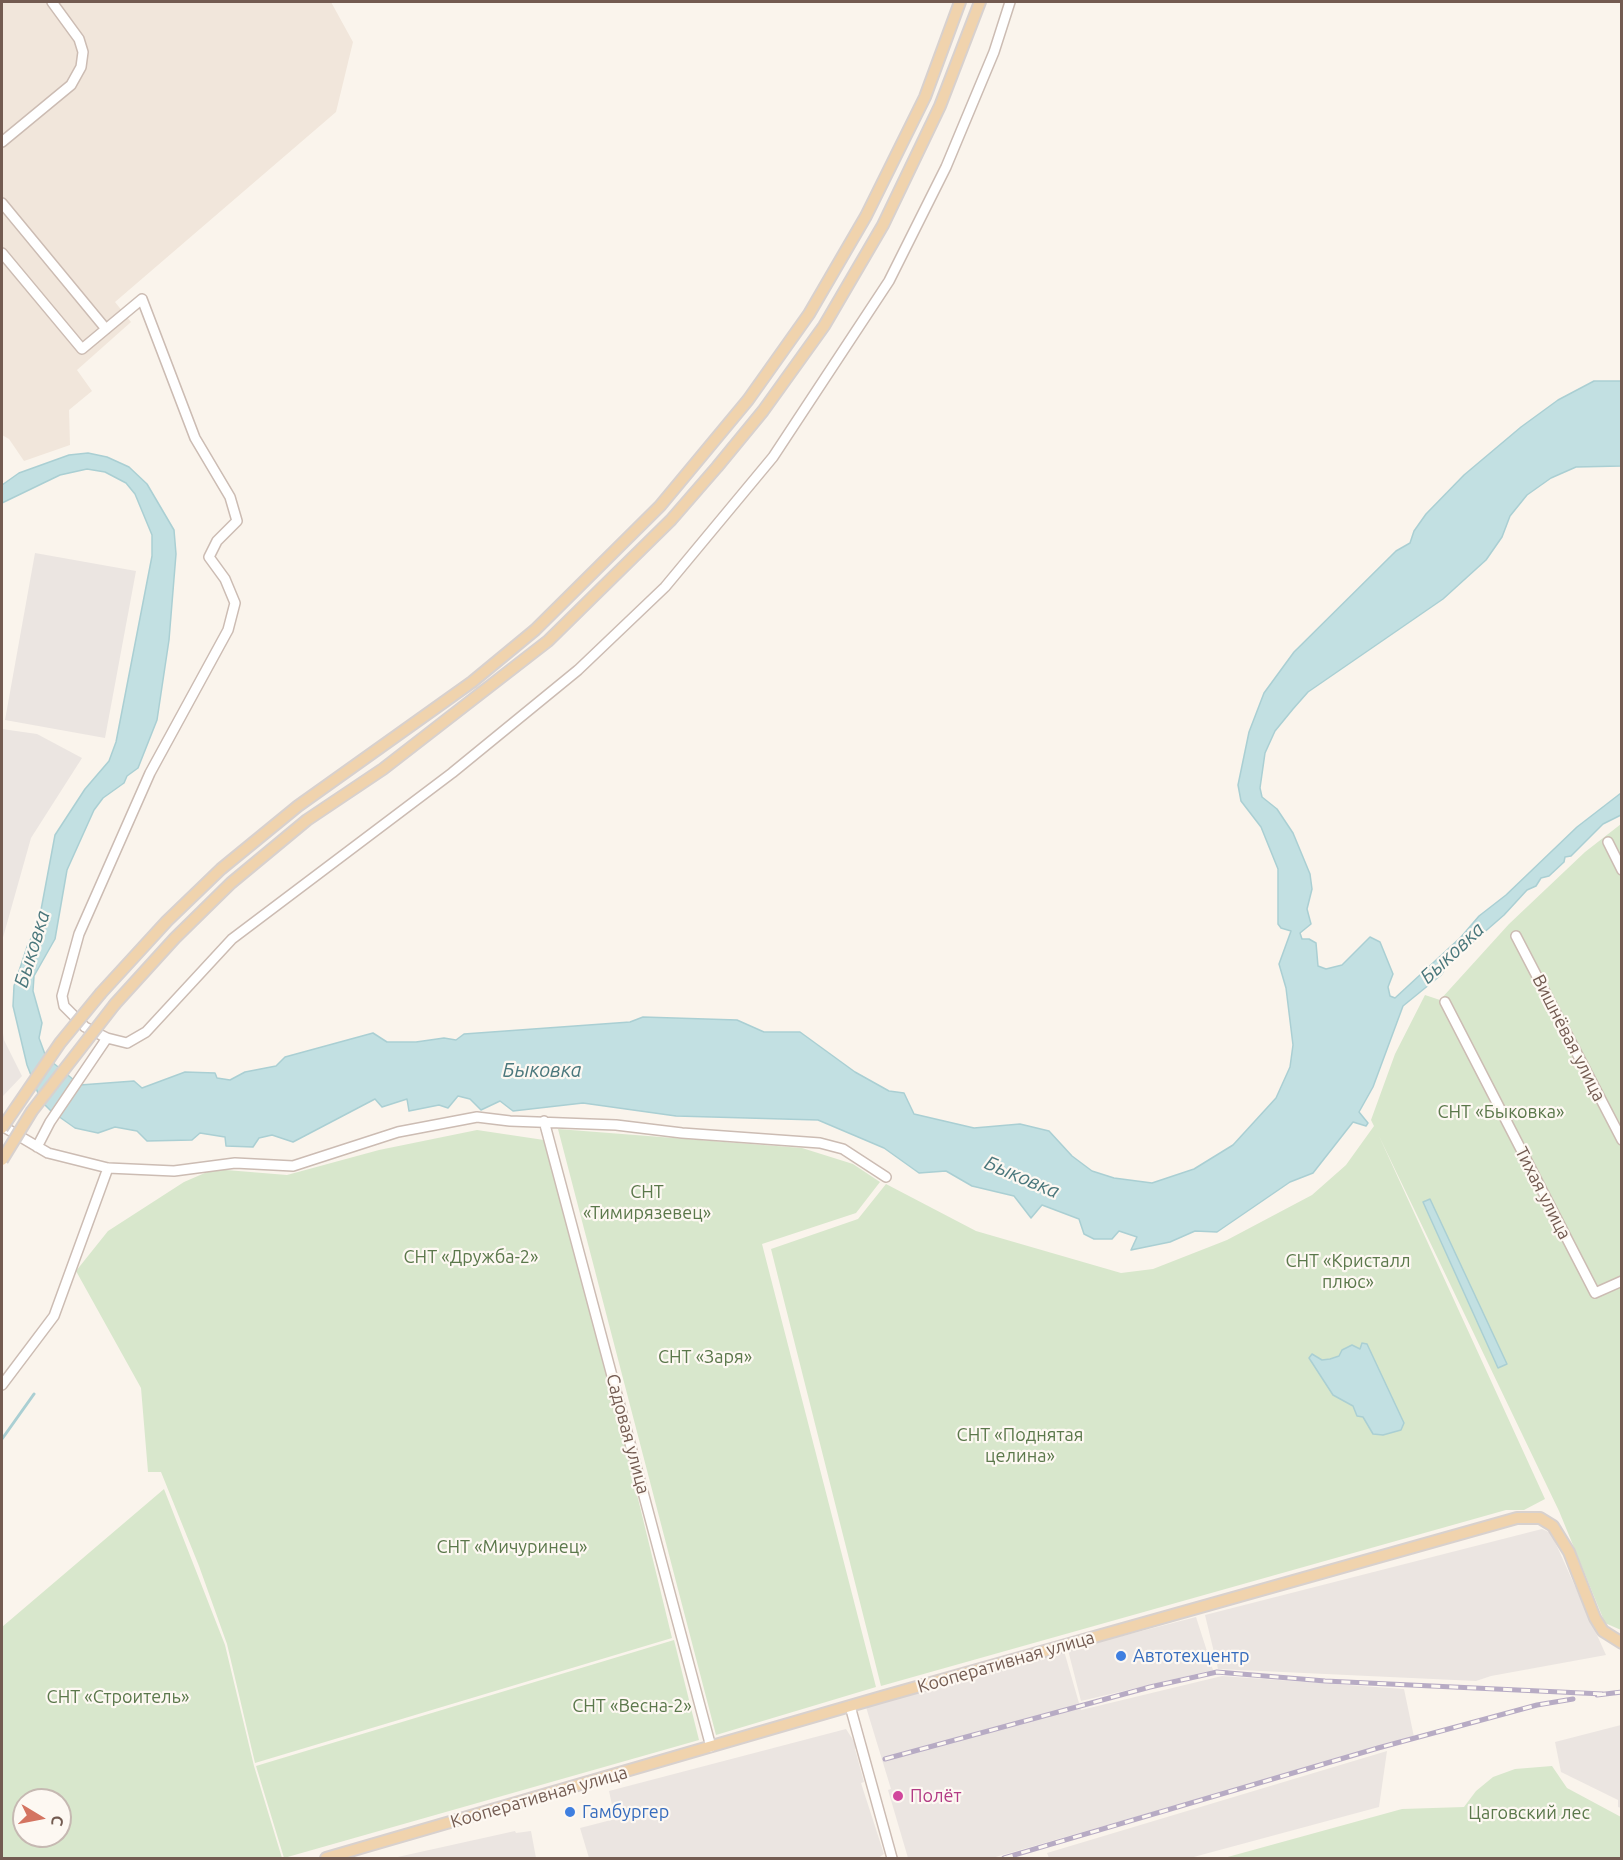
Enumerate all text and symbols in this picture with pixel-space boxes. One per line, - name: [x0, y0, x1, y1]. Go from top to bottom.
- water label: Быковка: [9, 908, 55, 990]
- water label: Быковка: [1415, 917, 1489, 989]
- street label: Вишнёвая улица: [1528, 971, 1610, 1105]
- water label: Быковка: [503, 1058, 581, 1082]
- park label: СНТ «Быковка»: [1438, 1101, 1564, 1123]
- street label: Тихая улица: [1510, 1143, 1576, 1243]
- water label: Быковка: [981, 1151, 1063, 1203]
- park label: СНТ «Тимирязевец»: [583, 1181, 711, 1224]
- park label: СНТ «Дружба-2»: [404, 1246, 538, 1268]
- park label: СНТ «Кристалл плюс»: [1285, 1250, 1411, 1292]
- park label: СНТ «Заря»: [658, 1346, 752, 1368]
- street label: Садовая улица: [602, 1371, 654, 1497]
- park label: СНТ «Поднятая целина»: [957, 1424, 1083, 1466]
- park label: СНТ «Мичуринец»: [436, 1536, 588, 1558]
- street label: Кооперативная улица: [915, 1626, 1097, 1698]
- place label: Автотехцентр: [1133, 1645, 1250, 1667]
- marker: Автотехцентр: [1114, 1649, 1128, 1663]
- park label: СНТ «Строитель»: [47, 1686, 189, 1708]
- park label: СНТ «Весна-2»: [572, 1695, 692, 1717]
- street label: Кооперативная улица: [448, 1761, 630, 1833]
- place label: Полёт: [910, 1785, 961, 1807]
- north arrow: [12, 1788, 72, 1848]
- marker: Полёт: [891, 1789, 905, 1803]
- place label: Гамбургер: [582, 1801, 669, 1823]
- park label: Цаговский лес: [1468, 1802, 1590, 1824]
- marker: Гамбургер: [563, 1805, 577, 1819]
- text: С: [48, 1814, 68, 1827]

